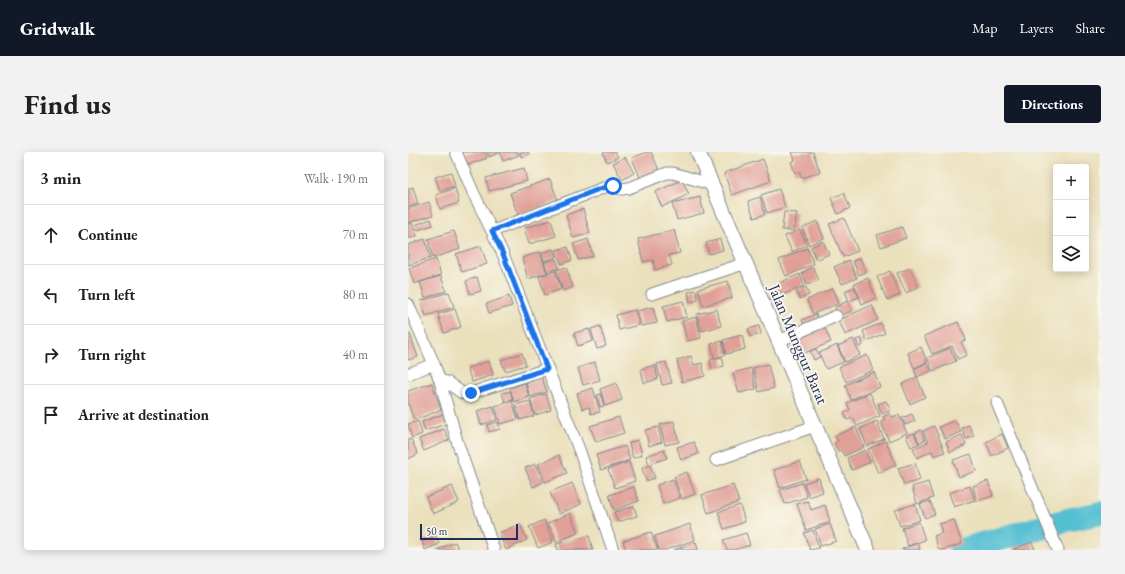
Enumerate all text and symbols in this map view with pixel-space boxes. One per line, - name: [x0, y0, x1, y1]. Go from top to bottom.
- text: Gridwalk: [20, 16, 95, 41]
- text: Map: [972, 19, 997, 37]
- text: Layers: [1019, 19, 1054, 37]
- text: Share: [1076, 19, 1105, 37]
- button: Directions: [1004, 85, 1101, 123]
- text: Find us: [24, 86, 111, 122]
- map controls: [1053, 164, 1089, 272]
- button: +: [1053, 164, 1089, 200]
- text: 3 min: [40, 167, 81, 189]
- text: Walk · 190 m: [304, 170, 368, 187]
- route start: [604, 177, 622, 195]
- button: −: [1053, 200, 1089, 236]
- icon: ahead: [40, 224, 62, 246]
- text: Continue: [78, 225, 138, 244]
- text: 70 m: [343, 226, 368, 243]
- button: layers: [1053, 236, 1089, 272]
- street label: Jalan Munggur Barat: [763, 279, 833, 407]
- icon: left: [40, 284, 62, 306]
- text: Turn left: [78, 285, 135, 304]
- text: 80 m: [343, 286, 368, 303]
- icon: right: [40, 344, 62, 366]
- text: Turn right: [78, 345, 146, 364]
- text: 40 m: [343, 346, 368, 363]
- route end: [462, 384, 480, 402]
- icon: arrive: [40, 404, 62, 426]
- text: Arrive at destination: [78, 405, 209, 424]
- scale bar: [420, 522, 518, 541]
- text: 50 m: [426, 524, 447, 538]

